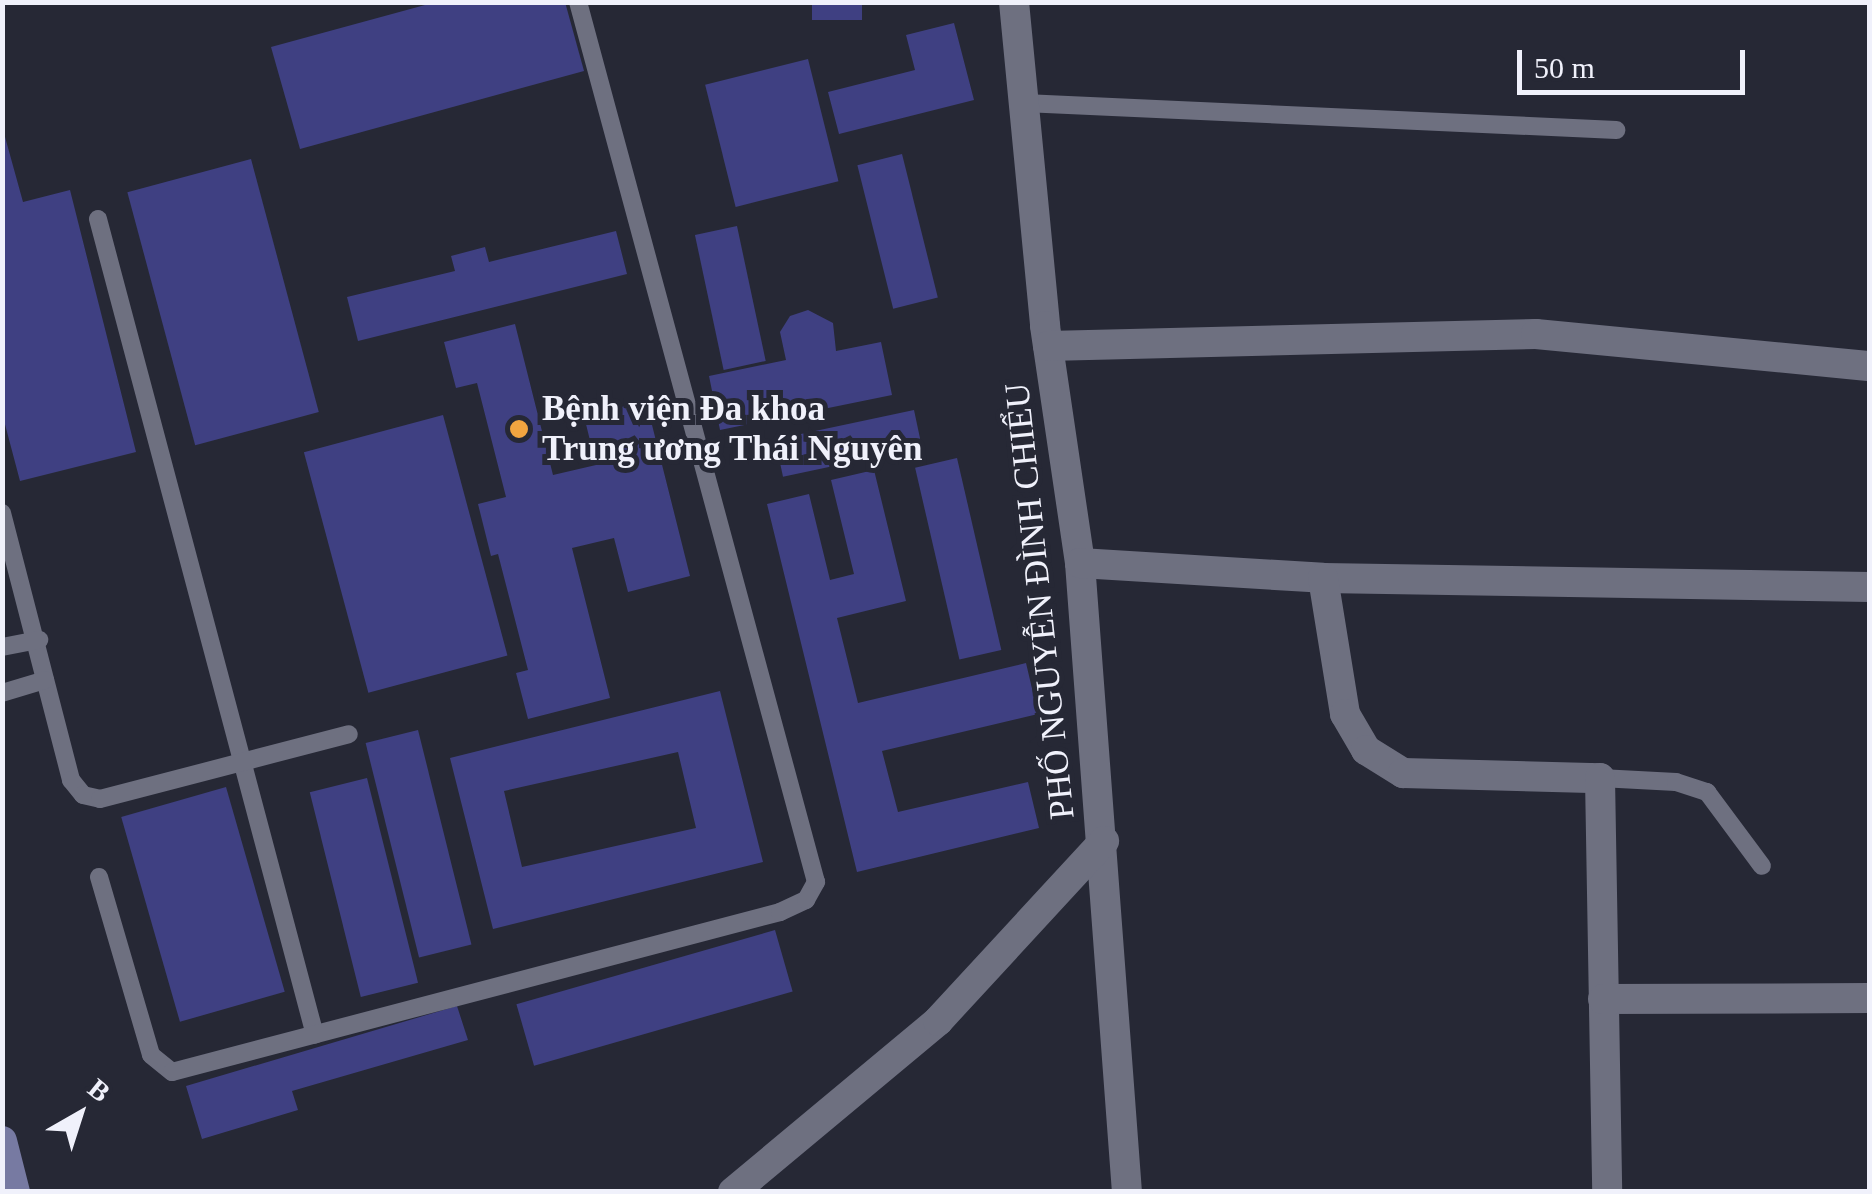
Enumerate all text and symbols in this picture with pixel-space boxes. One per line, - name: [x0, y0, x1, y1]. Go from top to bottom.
- scale bar: [1522, 30, 1750, 92]
- text: 50 m: [1534, 51, 1595, 84]
- street label: PHỐ NGUYỄN ĐÌNH CHIỂU: [996, 381, 1084, 821]
- place label: Bệnh viện Đa khoa Trung ương Thái Nguyên: [542, 388, 923, 470]
- marker: Bệnh viện Đa khoa Trung ương Thái Nguyên: [506, 416, 532, 442]
- north arrow: [30, 1064, 130, 1164]
- text: B: [82, 1072, 116, 1108]

